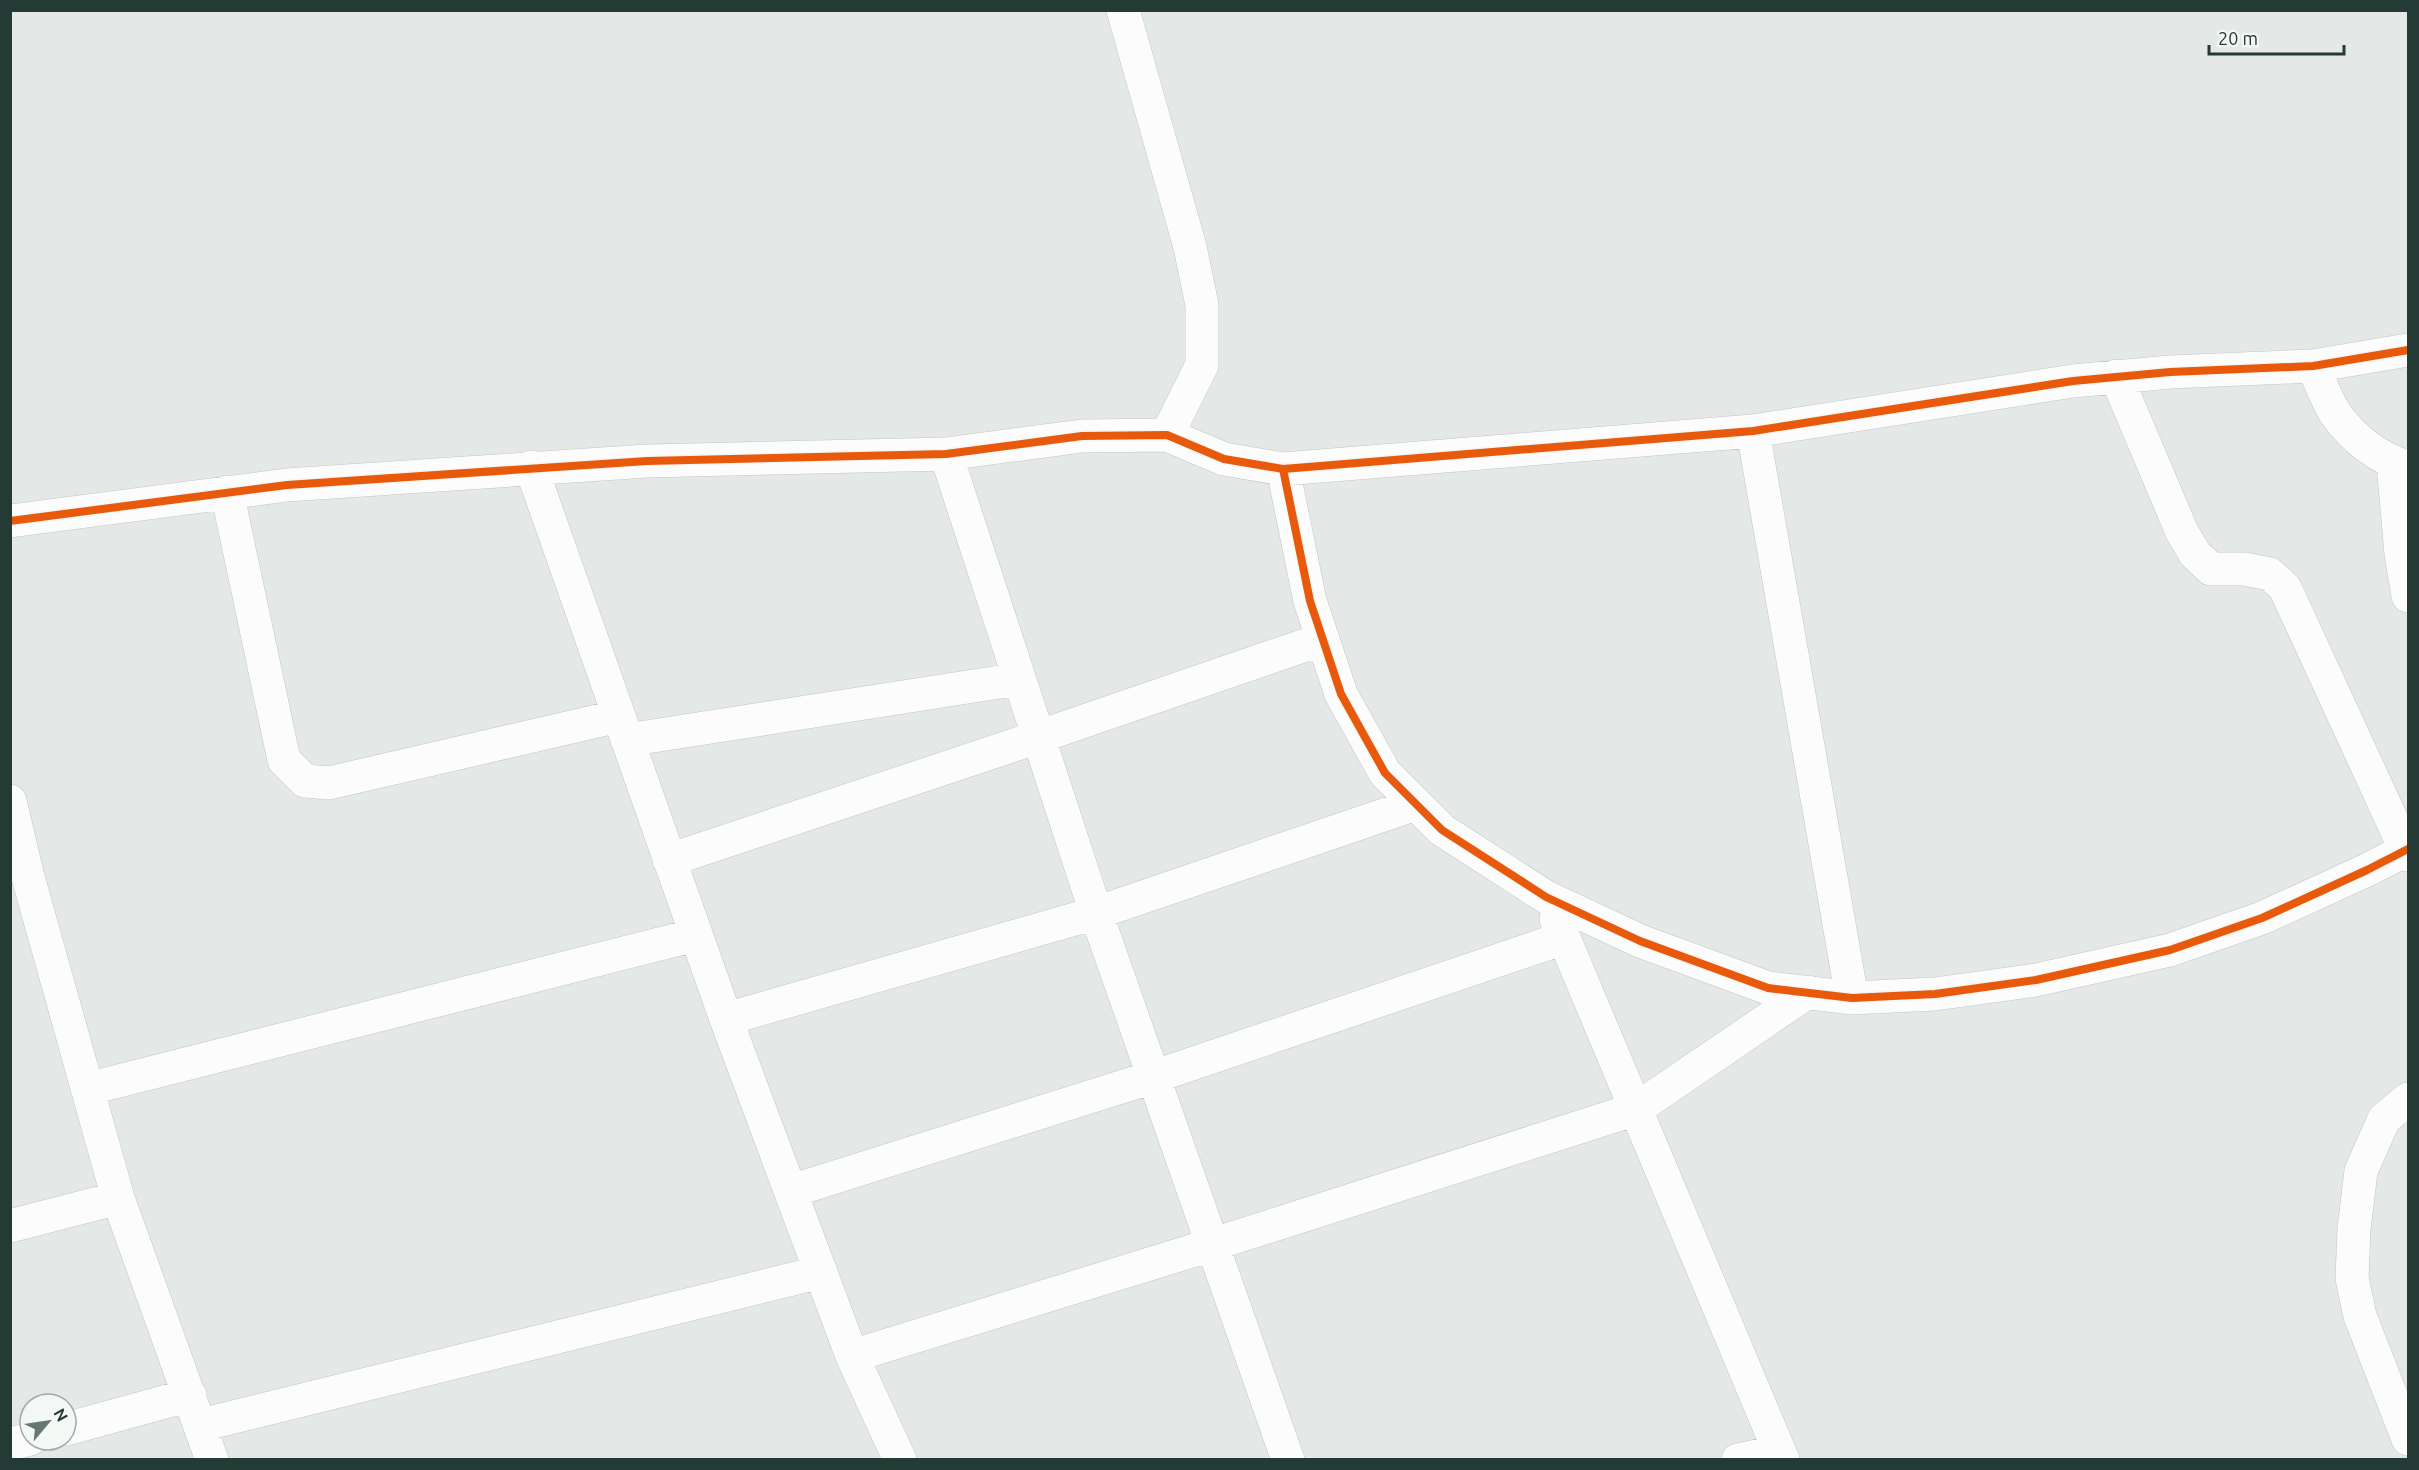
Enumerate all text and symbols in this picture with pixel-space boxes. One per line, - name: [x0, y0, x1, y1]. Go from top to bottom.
- scale bar: [2209, 18, 2344, 56]
- text: 20 m: [2218, 28, 2258, 48]
- north arrow: [18, 1392, 78, 1452]
- text: N: [50, 1405, 72, 1424]

